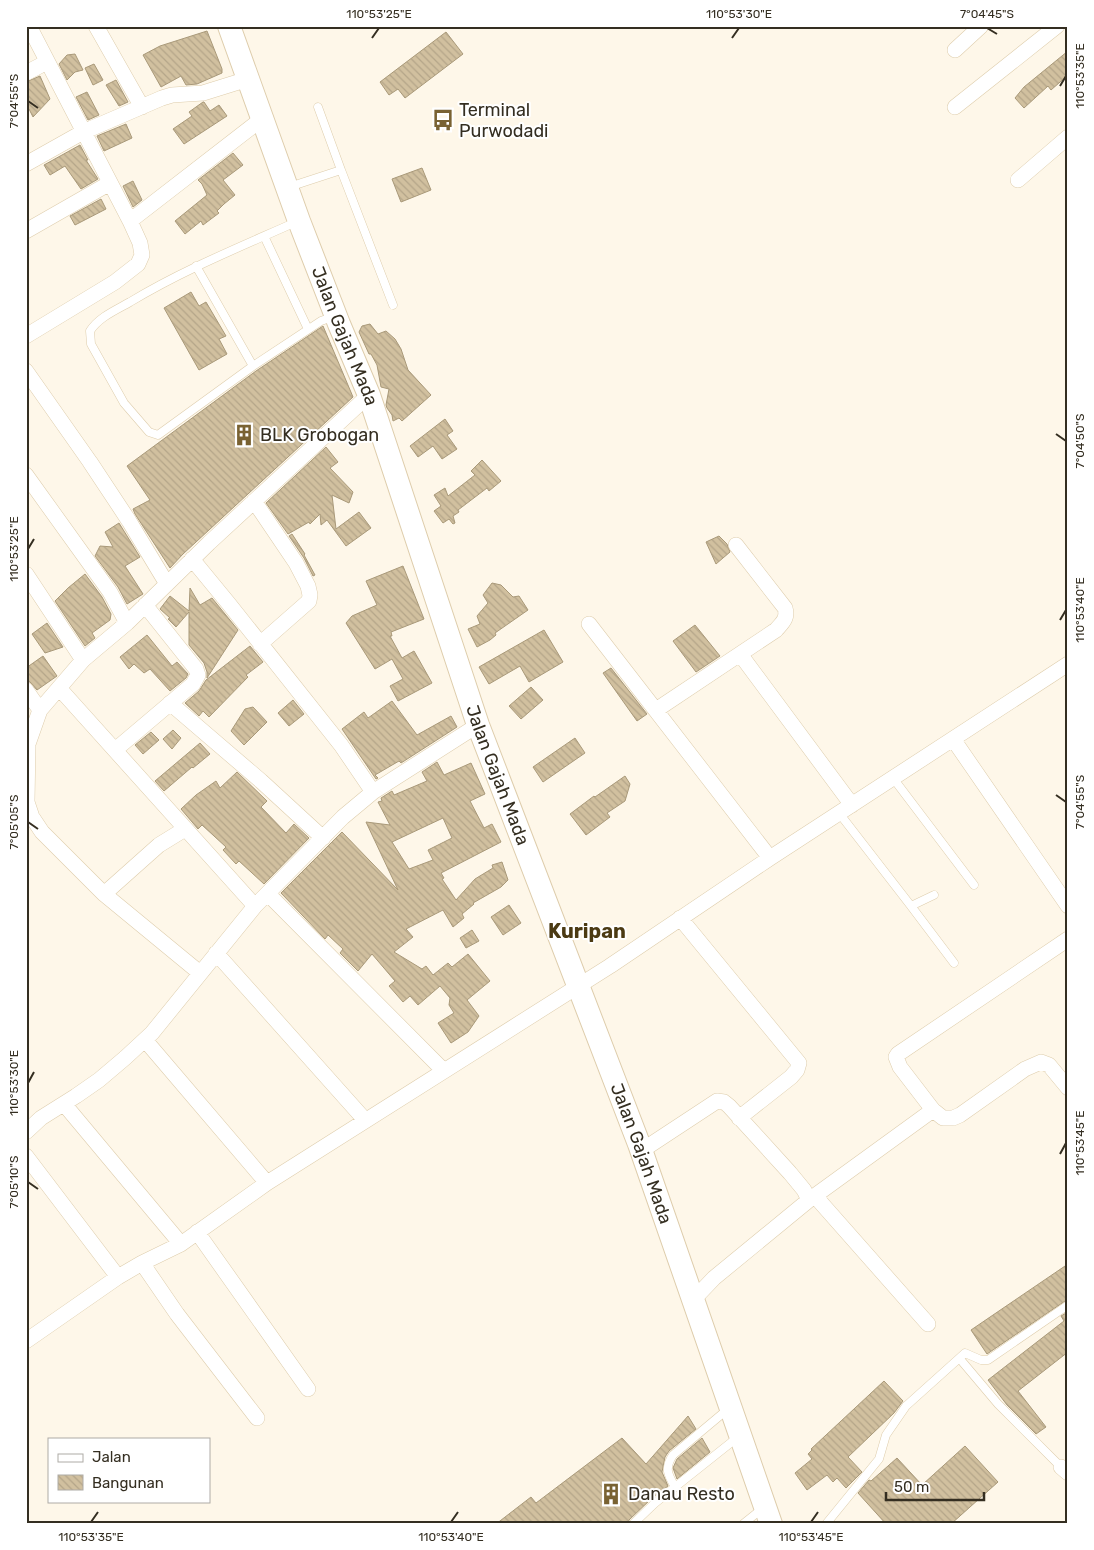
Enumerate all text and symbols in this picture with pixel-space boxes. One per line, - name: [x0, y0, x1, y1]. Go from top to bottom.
- text: 110°53'25"E: [346, 7, 412, 21]
- text: 110°53'30"E: [706, 7, 772, 21]
- text: 7°04'45"S: [960, 7, 1014, 21]
- text: 110°53'35"E: [1073, 43, 1087, 109]
- text: 7°04'55"S: [7, 74, 21, 128]
- place label: Terminal Purwodadi: [459, 99, 548, 142]
- bus stop icon: Terminal Purwodadi: [430, 107, 456, 133]
- street label: Jalan Gajah Mada: [307, 263, 383, 408]
- text: 7°04'50"S: [1073, 414, 1087, 468]
- building icon: BLK Grobogan: [231, 422, 257, 448]
- place label: BLK Grobogan: [260, 424, 379, 446]
- text: 110°53'25"E: [7, 516, 21, 582]
- text: 110°53'40"E: [1073, 577, 1087, 643]
- street label: Jalan Gajah Mada: [461, 702, 534, 848]
- text: 7°04'55"S: [1073, 775, 1087, 829]
- text: 7°05'05"S: [7, 795, 21, 849]
- district label: Kuripan: [548, 919, 626, 943]
- text: 110°53'30"E: [7, 1050, 21, 1116]
- street label: Jalan Gajah Mada: [606, 1080, 677, 1227]
- text: 110°53'45"E: [1073, 1110, 1087, 1176]
- text: 7°05'10"S: [7, 1156, 21, 1208]
- legend: [48, 1438, 210, 1502]
- text: Jalan: [92, 1448, 131, 1466]
- scale bar: [886, 1470, 984, 1502]
- text: Bangunan: [92, 1474, 164, 1492]
- text: 50 m: [894, 1478, 929, 1496]
- building icon: Danau Resto: [598, 1481, 624, 1507]
- place label: Danau Resto: [628, 1483, 735, 1505]
- text: 110°53'35"E: [58, 1530, 124, 1544]
- text: 110°53'40"E: [418, 1530, 484, 1544]
- text: 110°53'45"E: [778, 1530, 844, 1544]

